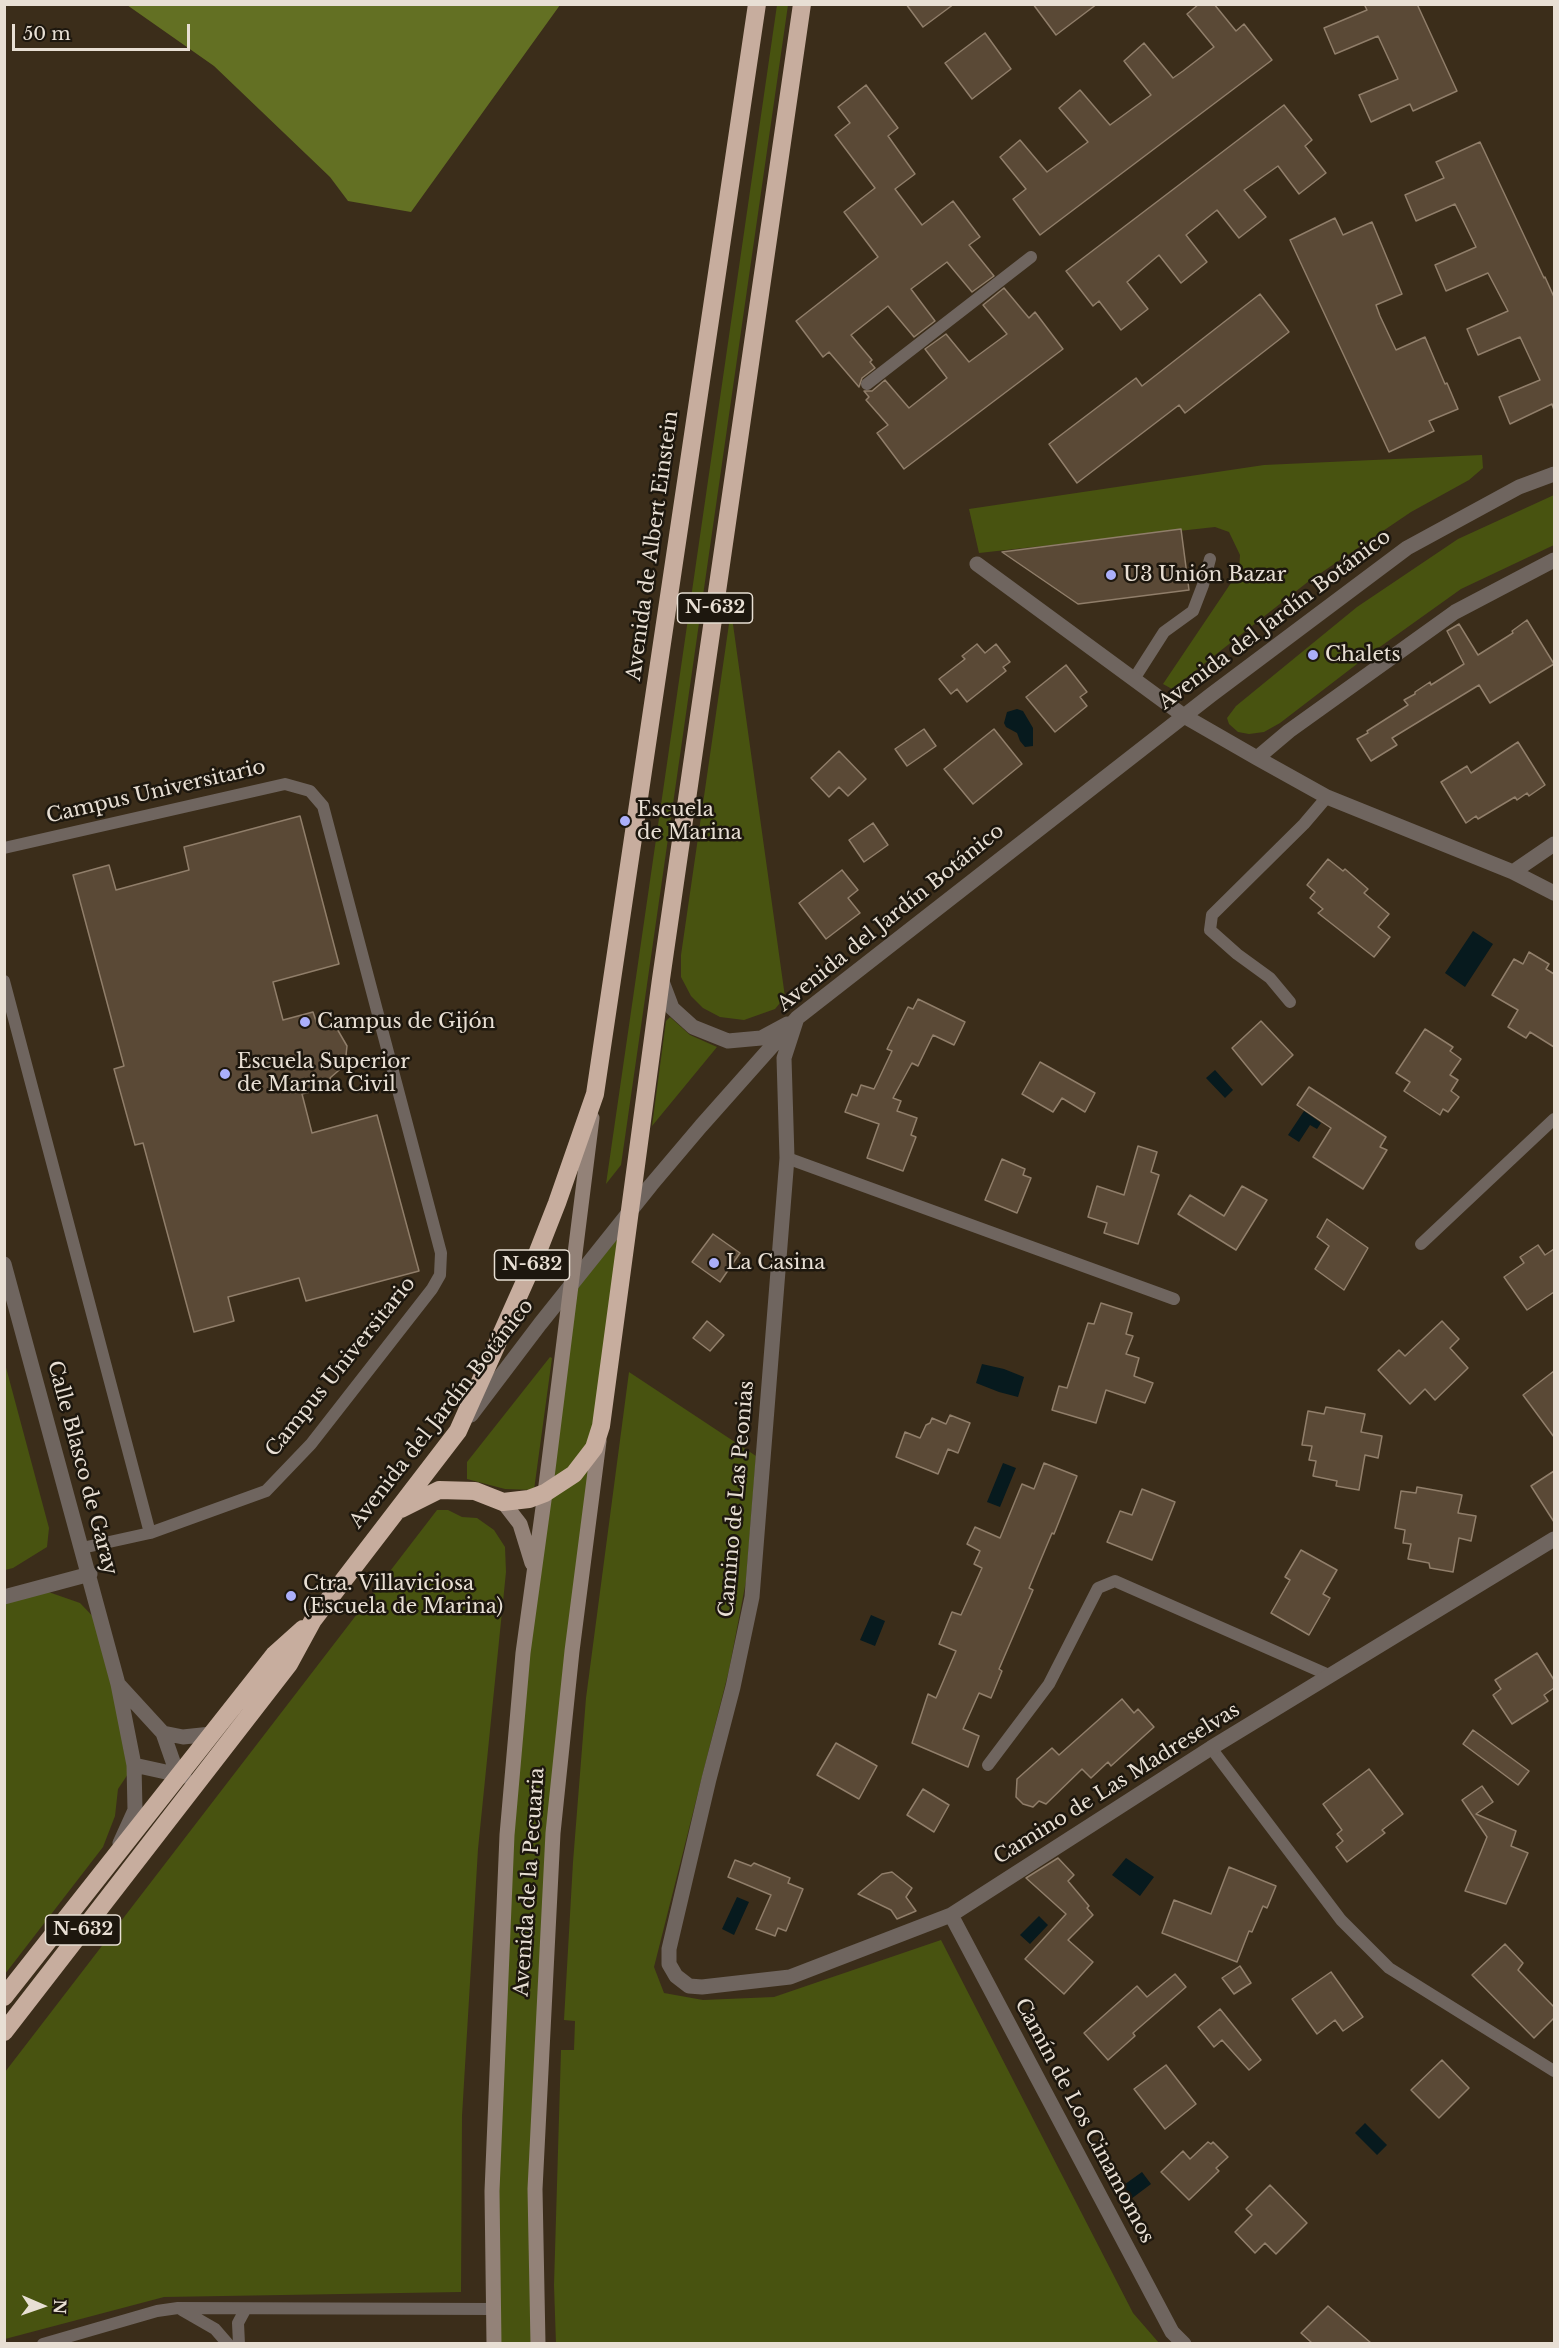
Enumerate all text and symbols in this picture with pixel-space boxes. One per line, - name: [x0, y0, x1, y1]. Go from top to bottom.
- scale bar: [15, 12, 194, 50]
- text: 50 m: [23, 23, 71, 45]
- street label: Avenida de Albert Einstein: [622, 410, 684, 682]
- street label: Avenida del Jardín Botánico: [1154, 525, 1396, 715]
- place label: U3 Unión Bazar: [1123, 563, 1286, 587]
- marker: U3 Unión Bazar: [1104, 568, 1118, 582]
- road number: N-632: [678, 593, 752, 623]
- place label: Chalets: [1325, 643, 1400, 667]
- marker: Chalets: [1306, 648, 1320, 662]
- street label: Campus Universitario: [44, 755, 268, 829]
- place label: Escuela de Marina: [637, 798, 742, 845]
- marker: Escuela de Marina: [618, 814, 632, 828]
- street label: Avenida del Jardín Botánico: [773, 819, 1009, 1017]
- place label: Campus de Gijón: [317, 1010, 495, 1034]
- marker: Campus de Gijón: [298, 1015, 312, 1029]
- place label: Escuela Superior de Marina Civil: [237, 1050, 410, 1097]
- marker: Escuela Superior de Marina Civil: [218, 1067, 232, 1081]
- road number: N-632: [494, 1250, 570, 1280]
- place label: La Casina: [726, 1251, 825, 1275]
- marker: La Casina: [707, 1256, 721, 1270]
- street label: Campus Universitario: [261, 1272, 421, 1462]
- street label: Avenida del Jardín Botánico: [345, 1294, 539, 1534]
- street label: Calle Blasco de Garay: [42, 1358, 122, 1578]
- street label: Camino de Las Peonias: [715, 1380, 759, 1618]
- place label: Ctra. Villaviciosa (Escuela de Marina): [303, 1572, 503, 1619]
- marker: Ctra. Villaviciosa (Escuela de Marina): [284, 1589, 298, 1603]
- street label: Camino de Las Madreselvas: [990, 1698, 1244, 1870]
- street label: Avenida de la Pecuaria: [510, 1767, 550, 1997]
- road number: N-632: [46, 1915, 121, 1945]
- street label: Camín de Los Cinamomos: [1009, 1994, 1159, 2248]
- north arrow: [12, 2276, 72, 2336]
- text: N: [50, 2299, 70, 2314]

